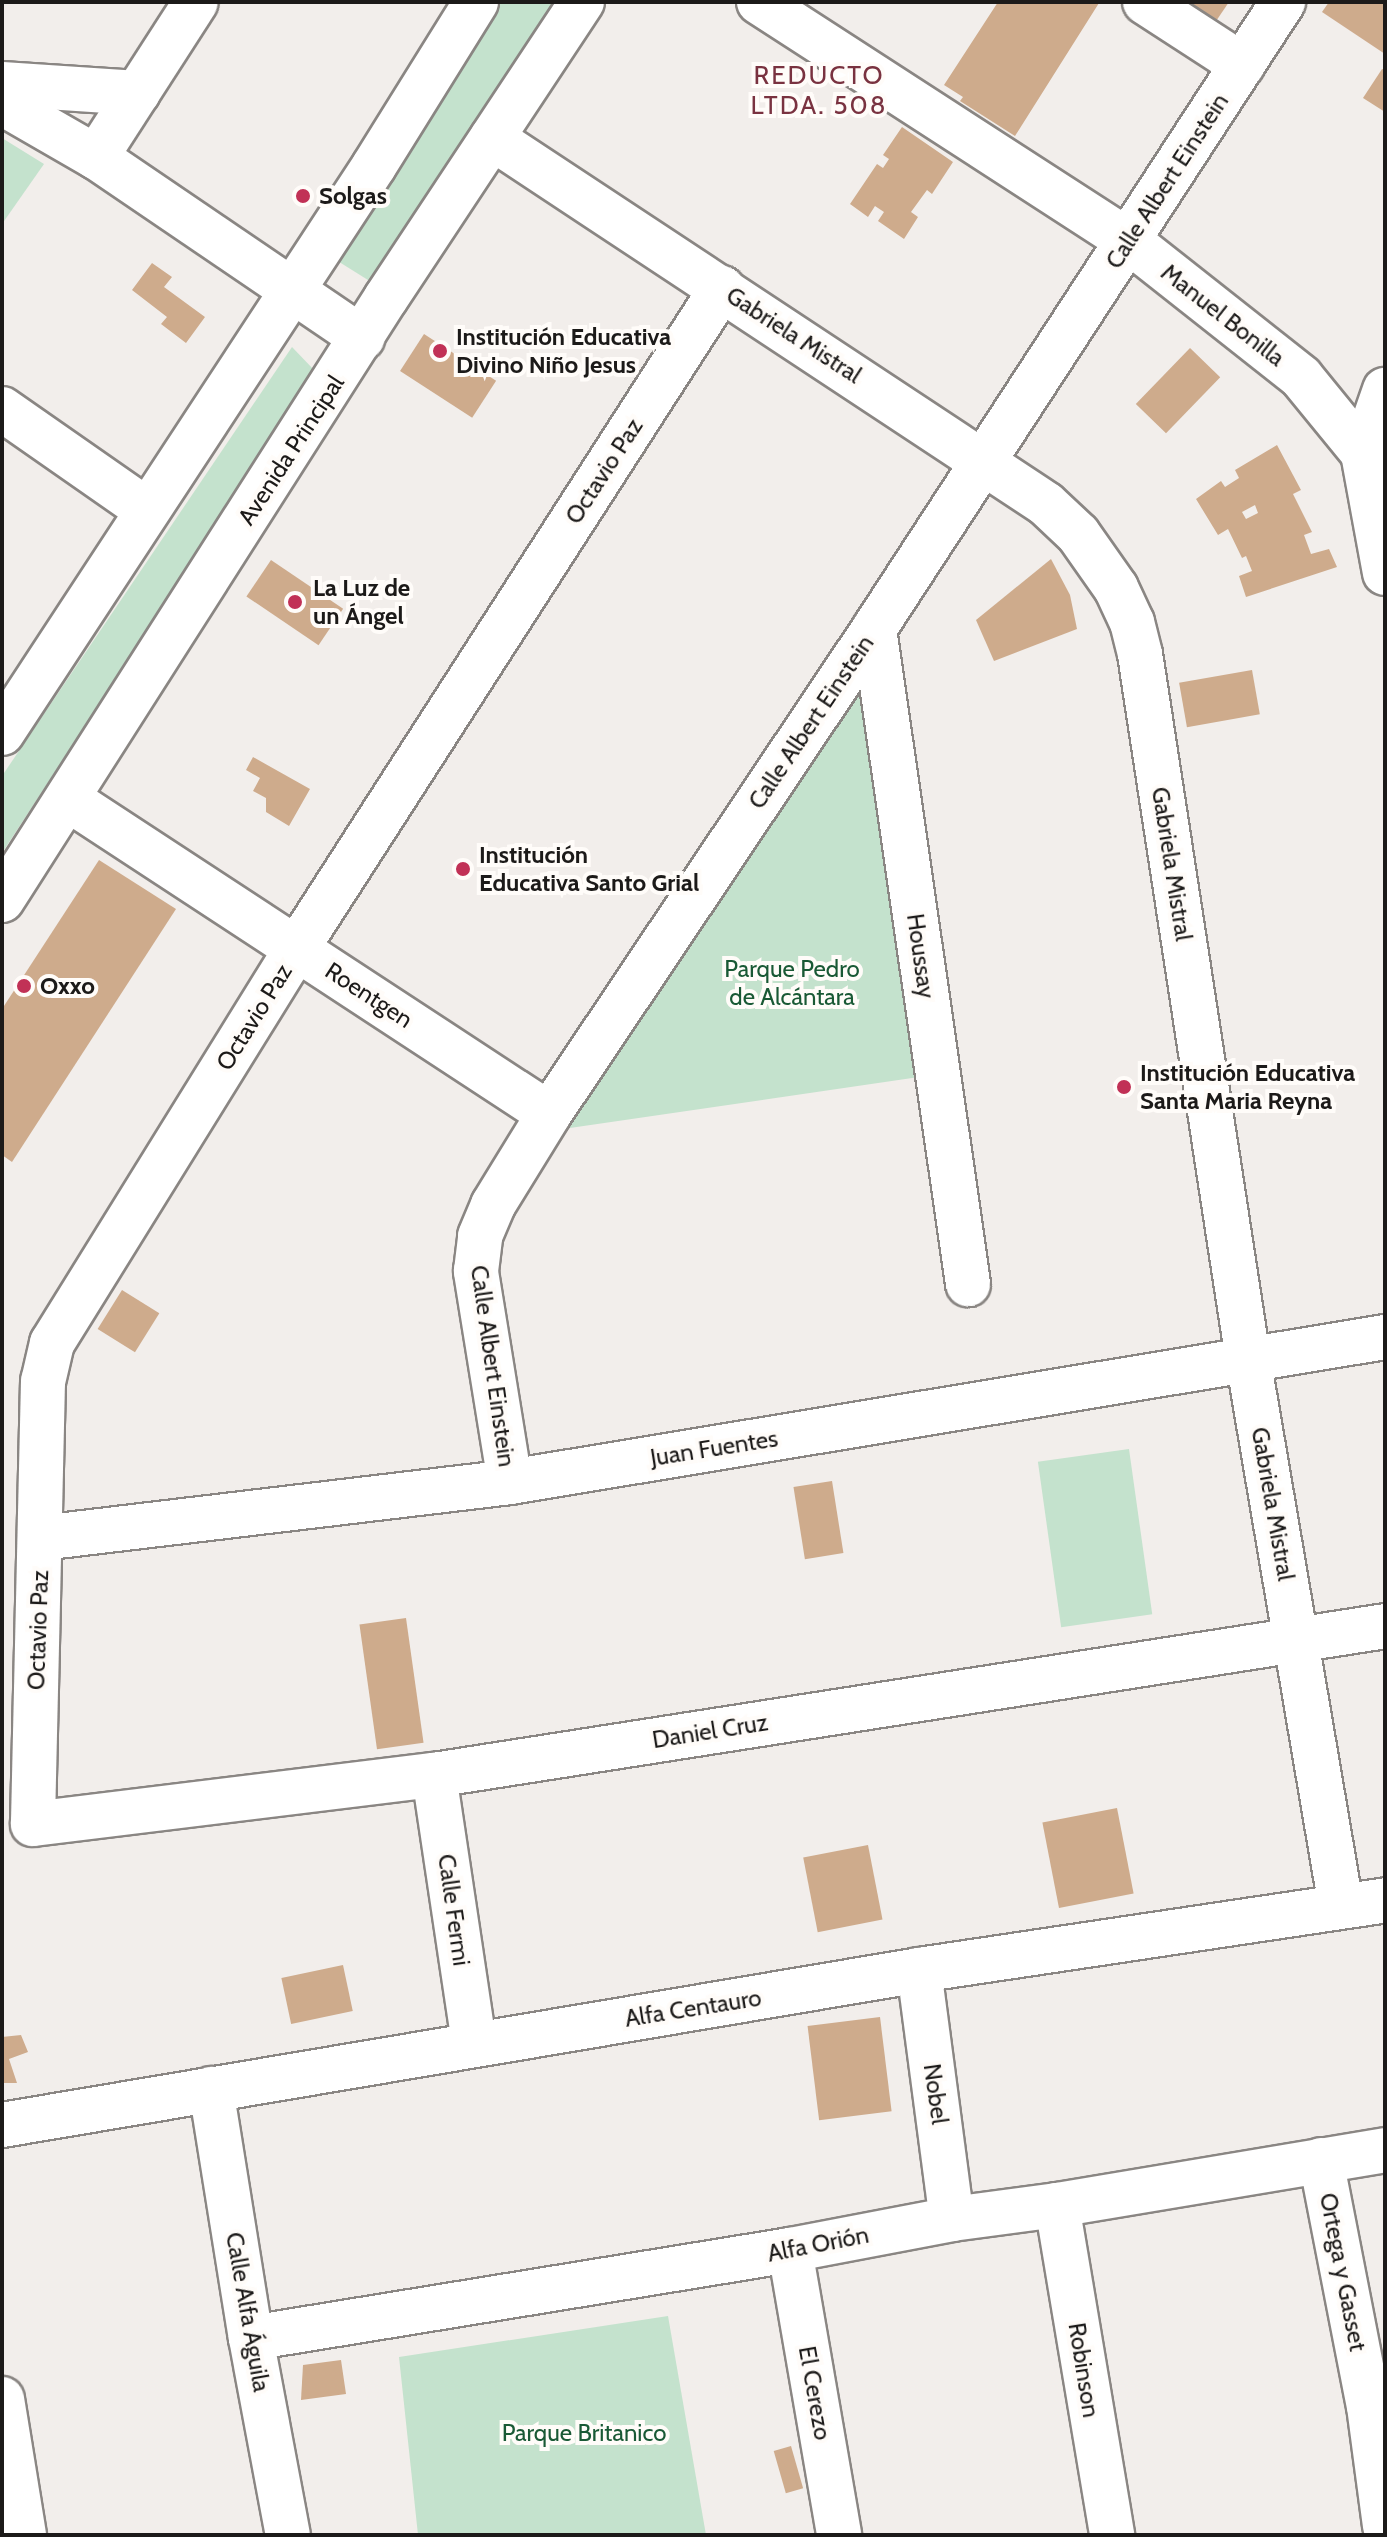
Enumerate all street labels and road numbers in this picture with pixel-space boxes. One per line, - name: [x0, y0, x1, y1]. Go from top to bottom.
- street label: Calle Albert Einstein: [1100, 88, 1234, 274]
- street label: Manuel Bonilla: [1155, 258, 1291, 372]
- street label: Gabriela Mistral: [721, 281, 867, 389]
- street label: Avenida Principal: [232, 370, 350, 530]
- street label: Octavio Paz: [559, 413, 649, 529]
- street label: Calle Albert Einstein: [742, 630, 880, 814]
- street label: Gabriela Mistral: [1146, 785, 1198, 943]
- street label: Houssay: [901, 912, 941, 1000]
- street label: Roentgen: [320, 956, 418, 1034]
- street label: Octavio Paz: [210, 958, 298, 1076]
- street label: Calle Albert Einstein: [465, 1263, 521, 1469]
- street label: Juan Fuentes: [648, 1424, 780, 1472]
- street label: Gabriela Mistral: [1245, 1425, 1301, 1583]
- street label: Octavio Paz: [22, 1569, 54, 1691]
- street label: Daniel Cruz: [650, 1708, 770, 1754]
- street label: Calle Fermi: [432, 1852, 476, 1968]
- street label: Alfa Centauro: [623, 1983, 763, 2033]
- street label: Nobel: [917, 2062, 955, 2126]
- street label: Ortega y Gasset: [1314, 2190, 1372, 2354]
- street label: Alfa Orión: [765, 2220, 871, 2268]
- street label: Calle Alfa Águila: [220, 2230, 276, 2394]
- street label: Robinson: [1062, 2321, 1106, 2419]
- street label: El Cerezo: [793, 2344, 837, 2442]

